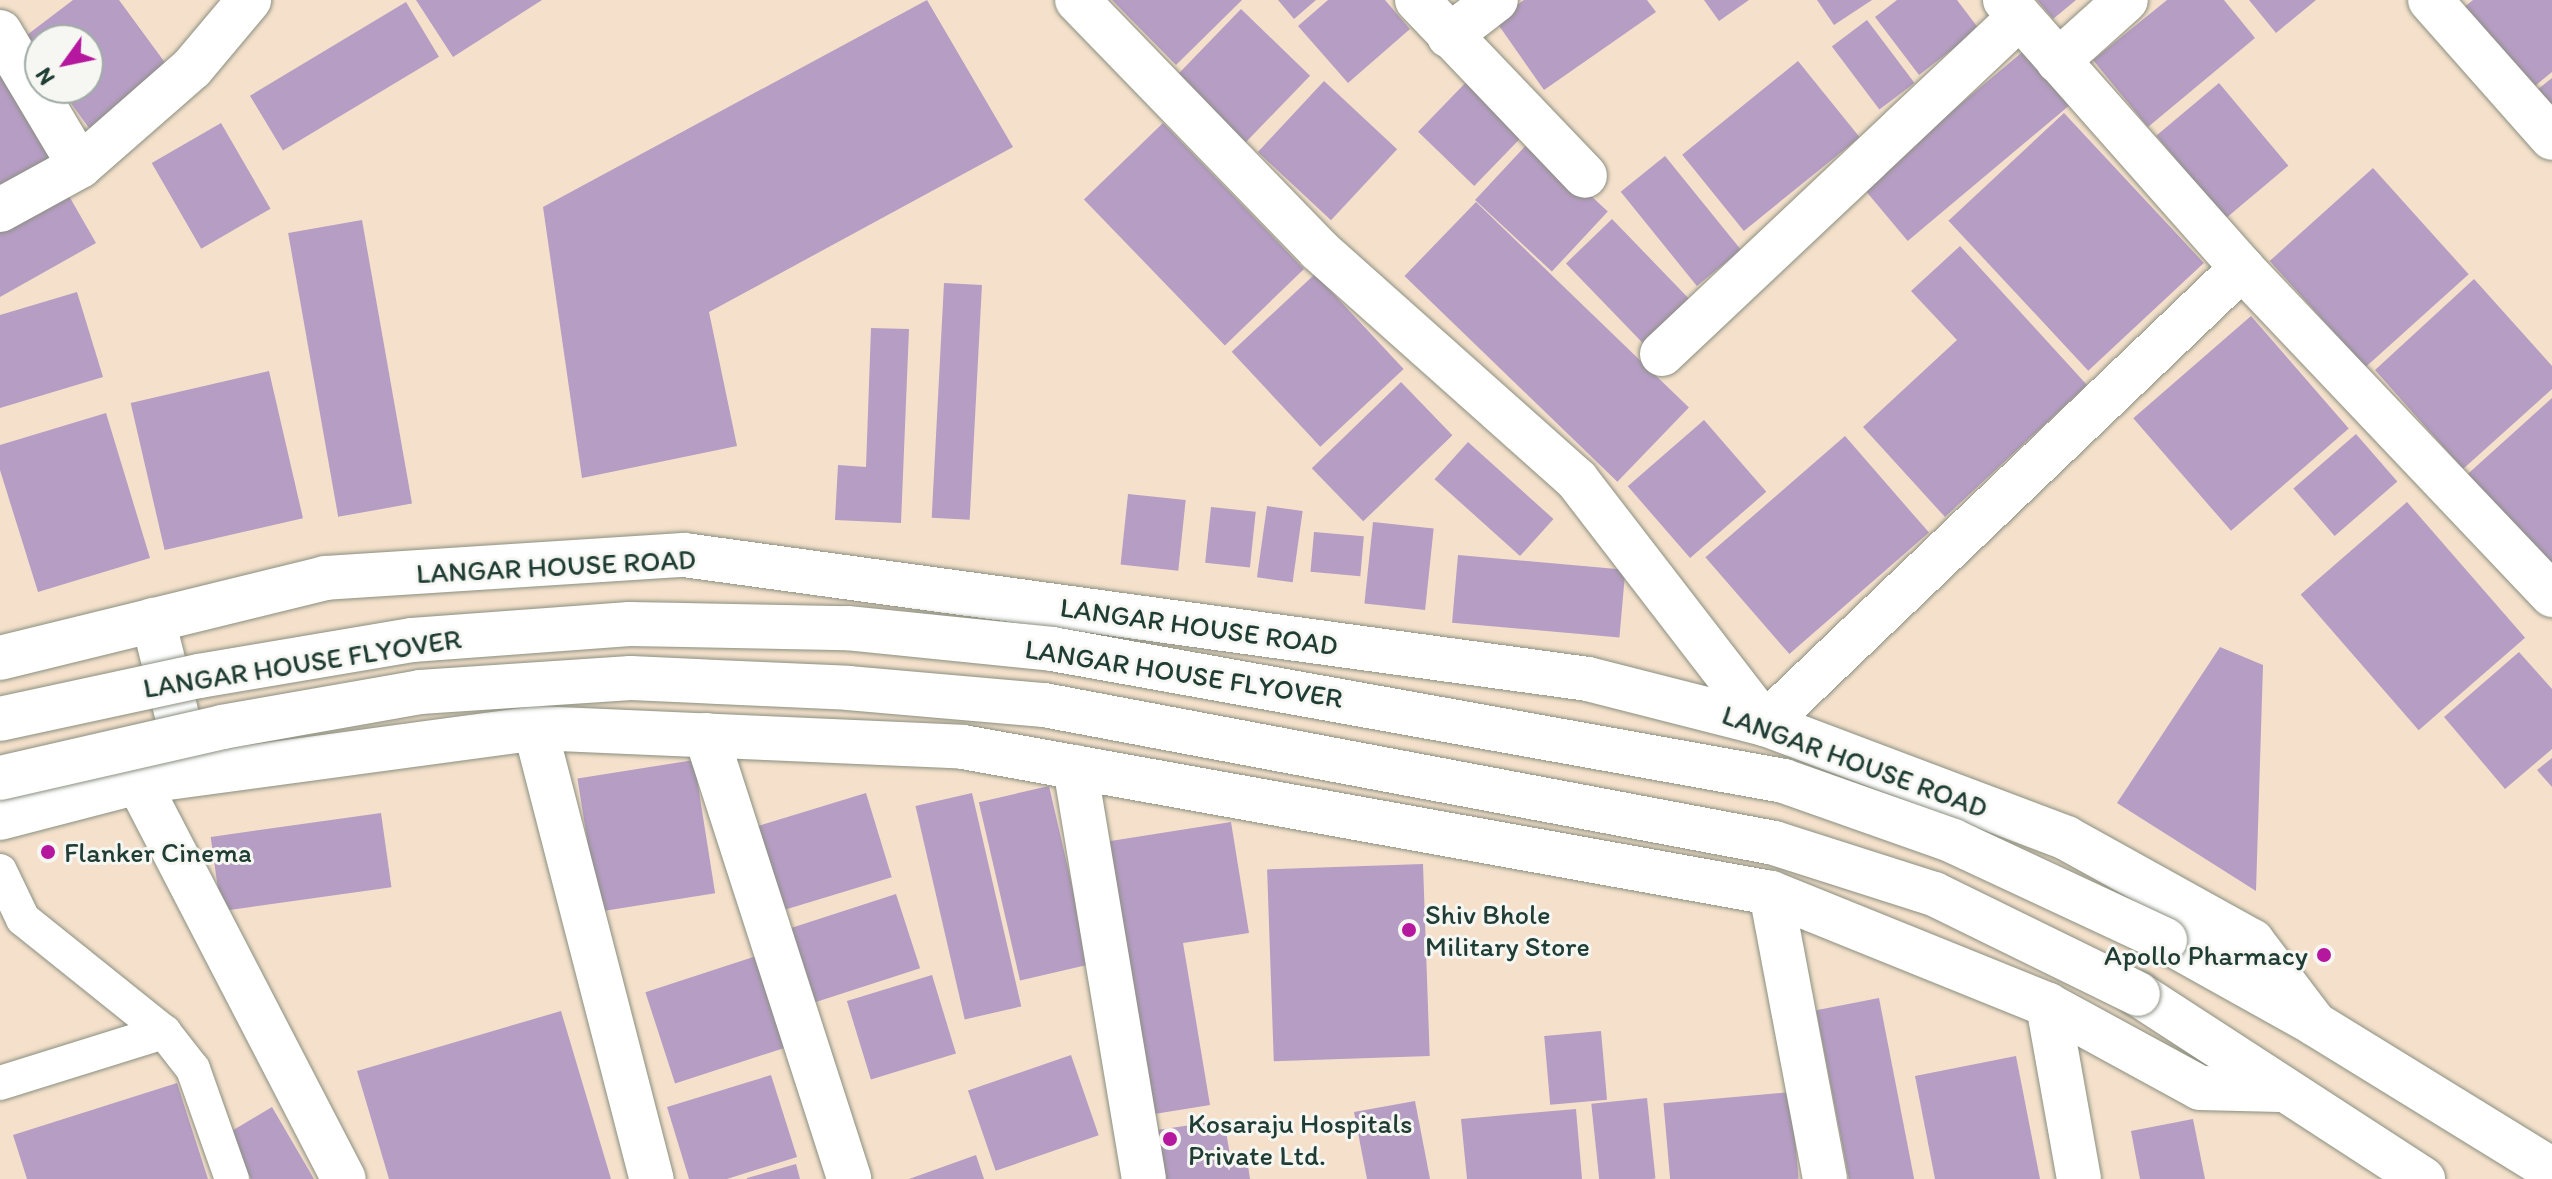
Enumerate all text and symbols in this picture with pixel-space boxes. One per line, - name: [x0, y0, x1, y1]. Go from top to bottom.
- north arrow: [24, 24, 104, 104]
- text: N: [30, 63, 61, 90]
- street label: LANGAR HOUSE ROAD: [415, 542, 697, 590]
- street label: LANGAR HOUSE ROAD: [1058, 590, 1340, 662]
- street label: LANGAR HOUSE FLYOVER: [141, 621, 463, 705]
- street label: LANGAR HOUSE FLYOVER: [1023, 631, 1345, 715]
- street label: LANGAR HOUSE ROAD: [1718, 697, 1992, 825]
- place label: Flanker Cinema: [64, 835, 252, 869]
- marker: Flanker Cinema: [39, 843, 57, 861]
- place label: Shiv Bhole Military Store: [1425, 897, 1589, 963]
- marker: Shiv Bhole Military Store: [1400, 921, 1418, 939]
- place label: Apollo Pharmacy: [2105, 938, 2308, 972]
- marker: Apollo Pharmacy: [2315, 946, 2333, 964]
- place label: Kosaraju Hospitals Private Ltd.: [1188, 1106, 1413, 1172]
- marker: Kosaraju Hospitals Private Ltd.: [1159, 1128, 1181, 1150]

